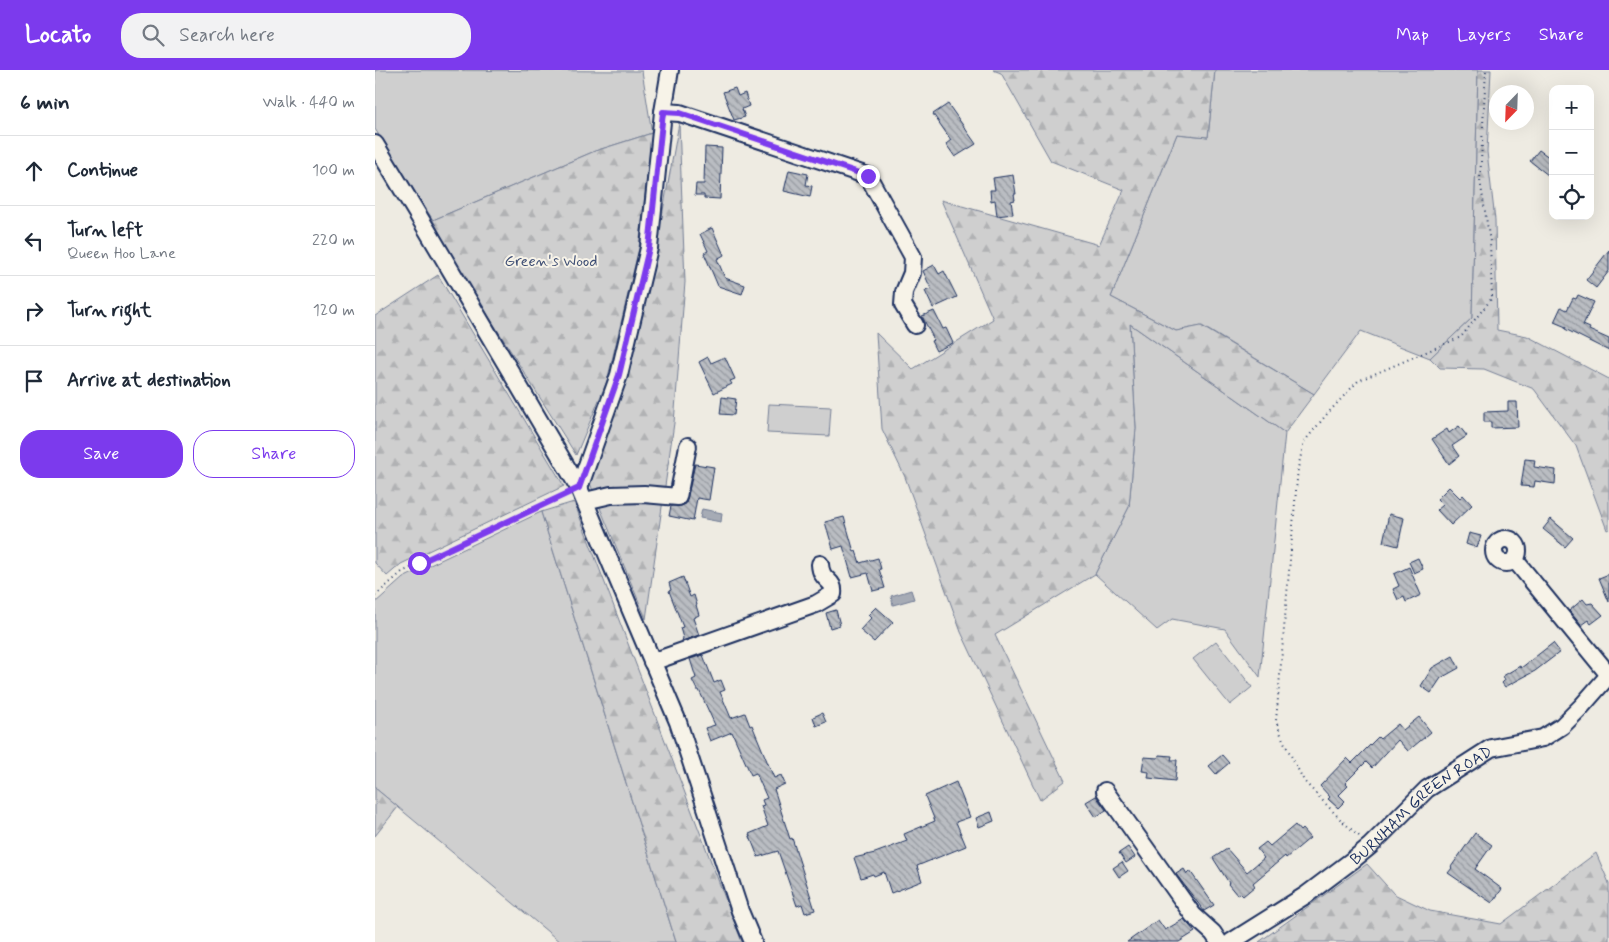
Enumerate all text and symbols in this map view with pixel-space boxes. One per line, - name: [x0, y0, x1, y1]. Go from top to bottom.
- search box: [121, 13, 471, 58]
- text: Locato: [25, 20, 91, 51]
- icon: search: [139, 21, 167, 49]
- text: Search here: [179, 23, 275, 48]
- text: Map: [1396, 23, 1429, 47]
- text: Layers: [1457, 23, 1511, 47]
- text: Share: [1539, 23, 1584, 47]
- north arrow: [1489, 85, 1534, 130]
- map controls: [1549, 85, 1594, 220]
- button: +: [1549, 85, 1594, 130]
- text: 6 min: [20, 89, 70, 117]
- text: Walk · 440 m: [262, 92, 355, 113]
- button: −: [1549, 130, 1594, 175]
- icon: ahead: [20, 157, 48, 185]
- text: Continue: [67, 158, 138, 183]
- text: 100 m: [312, 160, 355, 181]
- route end: [857, 165, 880, 188]
- button: locate: [1549, 175, 1594, 220]
- text: Turn left: [67, 218, 143, 243]
- icon: left: [20, 227, 48, 255]
- text: 220 m: [312, 230, 355, 251]
- text: Queen Hoo Lane: [67, 243, 176, 264]
- park label: Green's Wood: [504, 251, 598, 272]
- icon: right: [20, 297, 48, 325]
- text: Turn right: [67, 298, 151, 323]
- text: 120 m: [313, 300, 355, 321]
- icon: arrive: [20, 367, 48, 395]
- text: Arrive at destination: [67, 368, 231, 393]
- button: Save: [20, 430, 183, 478]
- button: Share: [193, 430, 355, 478]
- route start: [408, 552, 431, 575]
- street label: BURNHAM GREEN ROAD: [1346, 741, 1496, 870]

